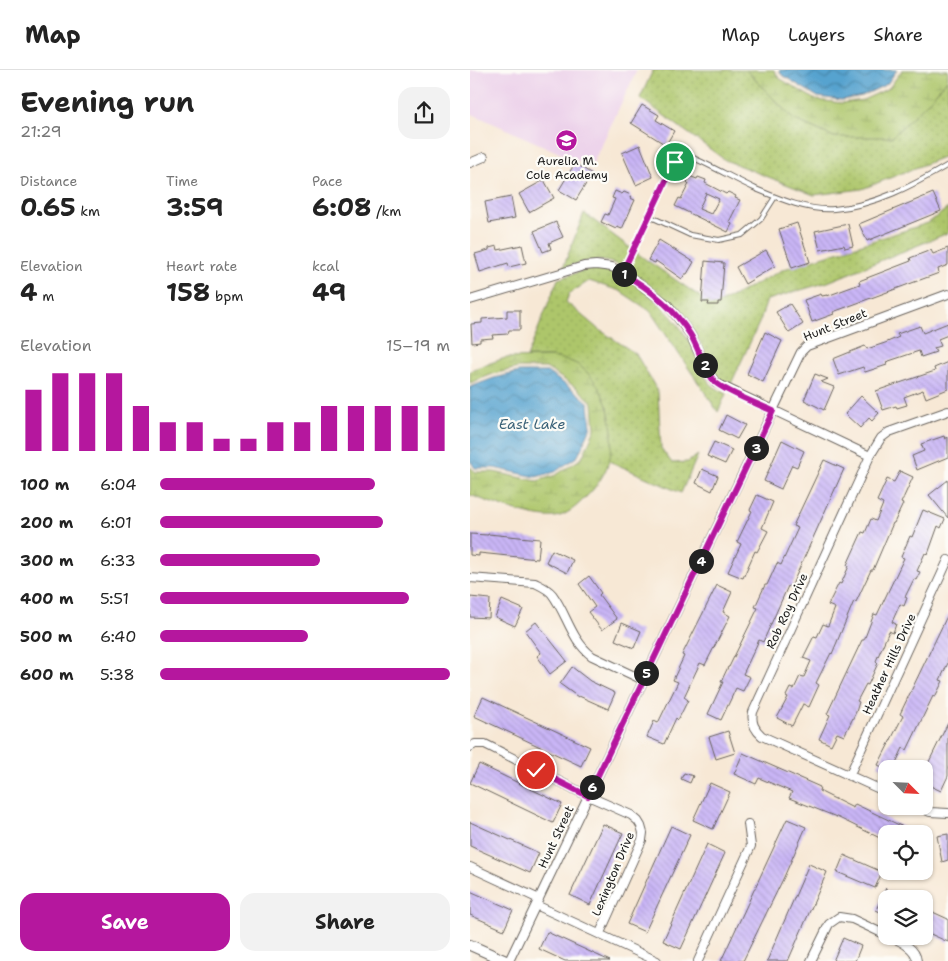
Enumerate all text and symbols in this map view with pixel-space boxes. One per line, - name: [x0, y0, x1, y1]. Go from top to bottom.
- text: Map: [25, 19, 81, 51]
- text: Map: [722, 23, 760, 47]
- text: Layers: [788, 23, 845, 47]
- text: Share: [873, 23, 923, 47]
- text: Evening run: [20, 83, 195, 121]
- button: share: [398, 87, 450, 139]
- text: 21:29: [20, 121, 62, 142]
- school or university icon: Aurelia M. Cole Academy: [555, 128, 579, 152]
- pin: [654, 141, 696, 183]
- icon: arrive: [661, 148, 689, 176]
- place label: Aurelia M. Cole Academy: [526, 153, 608, 183]
- text: Distance: [20, 172, 77, 190]
- text: Time: [166, 172, 198, 190]
- text: Pace: [312, 172, 343, 190]
- text: 0.65: [20, 190, 76, 224]
- text: 3:59: [166, 190, 223, 224]
- text: 6:08: [312, 190, 372, 224]
- text: km: [76, 202, 100, 220]
- text: /km: [372, 202, 401, 220]
- text: Elevation: [20, 257, 83, 275]
- text: Heart rate: [166, 257, 237, 275]
- text: kcal: [312, 257, 339, 275]
- pin: 1: [612, 262, 636, 286]
- text: 1: [621, 265, 628, 283]
- text: 4: [20, 275, 38, 309]
- text: 158: [166, 275, 210, 309]
- text: 49: [312, 275, 346, 309]
- text: m: [38, 287, 54, 305]
- text: bpm: [210, 287, 243, 305]
- street label: Hunt Street: [801, 305, 869, 345]
- text: Elevation: [20, 335, 92, 356]
- text: 15–19 m: [386, 335, 450, 356]
- pin: 2: [692, 352, 718, 378]
- text: 2: [701, 356, 710, 374]
- water label: East Lake: [499, 415, 565, 433]
- pin: 3: [744, 436, 768, 460]
- text: 3: [752, 439, 761, 457]
- text: 100 m: [20, 474, 69, 495]
- text: 6:04: [100, 474, 136, 495]
- text: 200 m: [20, 512, 73, 533]
- text: 6:01: [100, 512, 132, 533]
- pin: 4: [688, 548, 714, 574]
- text: 300 m: [20, 550, 74, 571]
- text: 6:33: [100, 550, 136, 571]
- text: 4: [697, 552, 706, 570]
- street label: Rob Roy Drive: [762, 570, 812, 652]
- text: 400 m: [20, 588, 74, 609]
- text: 5:51: [100, 588, 129, 609]
- street label: Heather Hills Drive: [859, 611, 920, 717]
- text: 500 m: [20, 626, 72, 647]
- text: 6:40: [100, 626, 136, 647]
- pin: 5: [634, 660, 658, 686]
- text: 600 m: [20, 664, 74, 685]
- text: 5:38: [100, 664, 135, 685]
- text: 5: [642, 664, 651, 682]
- pin: [515, 749, 557, 791]
- icon: check: [522, 756, 550, 784]
- north arrow: [878, 760, 932, 815]
- map controls: [878, 760, 933, 945]
- pin: 6: [580, 774, 604, 800]
- text: 6: [588, 778, 597, 796]
- street label: Hunt Street: [534, 803, 578, 871]
- button: locate: [878, 825, 933, 880]
- street label: Lexington Drive: [588, 829, 638, 919]
- button: layers: [878, 890, 933, 945]
- button: Save: [20, 893, 230, 951]
- button: Share: [240, 893, 450, 951]

